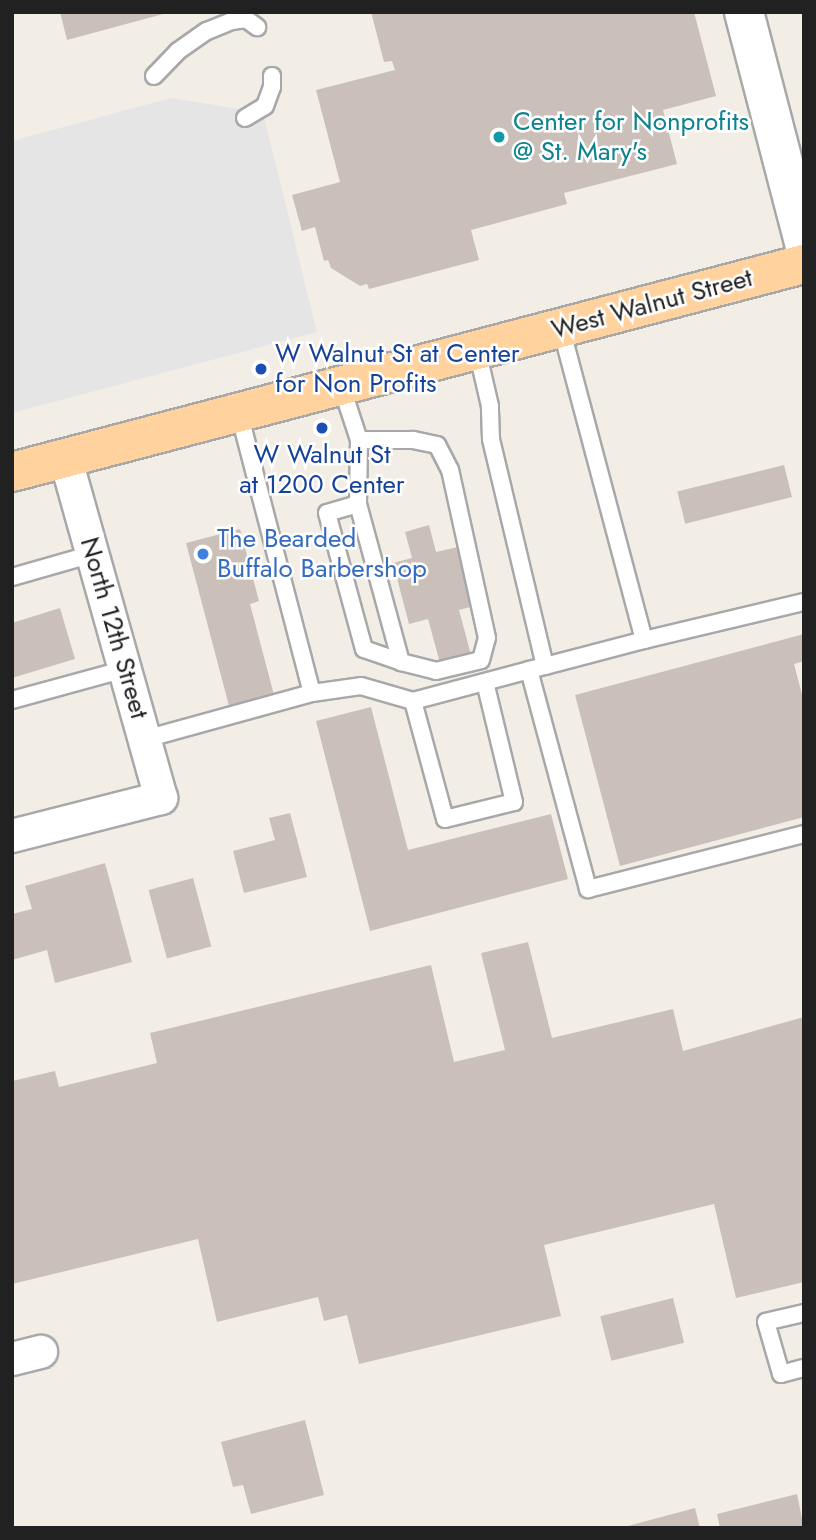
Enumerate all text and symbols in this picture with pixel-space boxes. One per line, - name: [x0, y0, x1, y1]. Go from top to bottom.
- place label: Center for Nonprofits @ St. Mary's: [513, 106, 749, 168]
- marker: Center for Nonprofits @ St. Mary's: [491, 129, 507, 145]
- street label: West Walnut Street: [548, 262, 756, 346]
- place label: W Walnut St at Center for Non Profits: [275, 338, 520, 400]
- marker: W Walnut St at Center for Non Profits: [253, 361, 269, 377]
- marker: W Walnut St at 1200 Center: [314, 420, 330, 436]
- place label: W Walnut St at 1200 Center: [239, 439, 405, 500]
- place label: The Bearded Buffalo Barbershop: [217, 523, 427, 584]
- street label: North 12th Street: [73, 534, 155, 722]
- marker: The Bearded Buffalo Barbershop: [195, 546, 211, 562]

